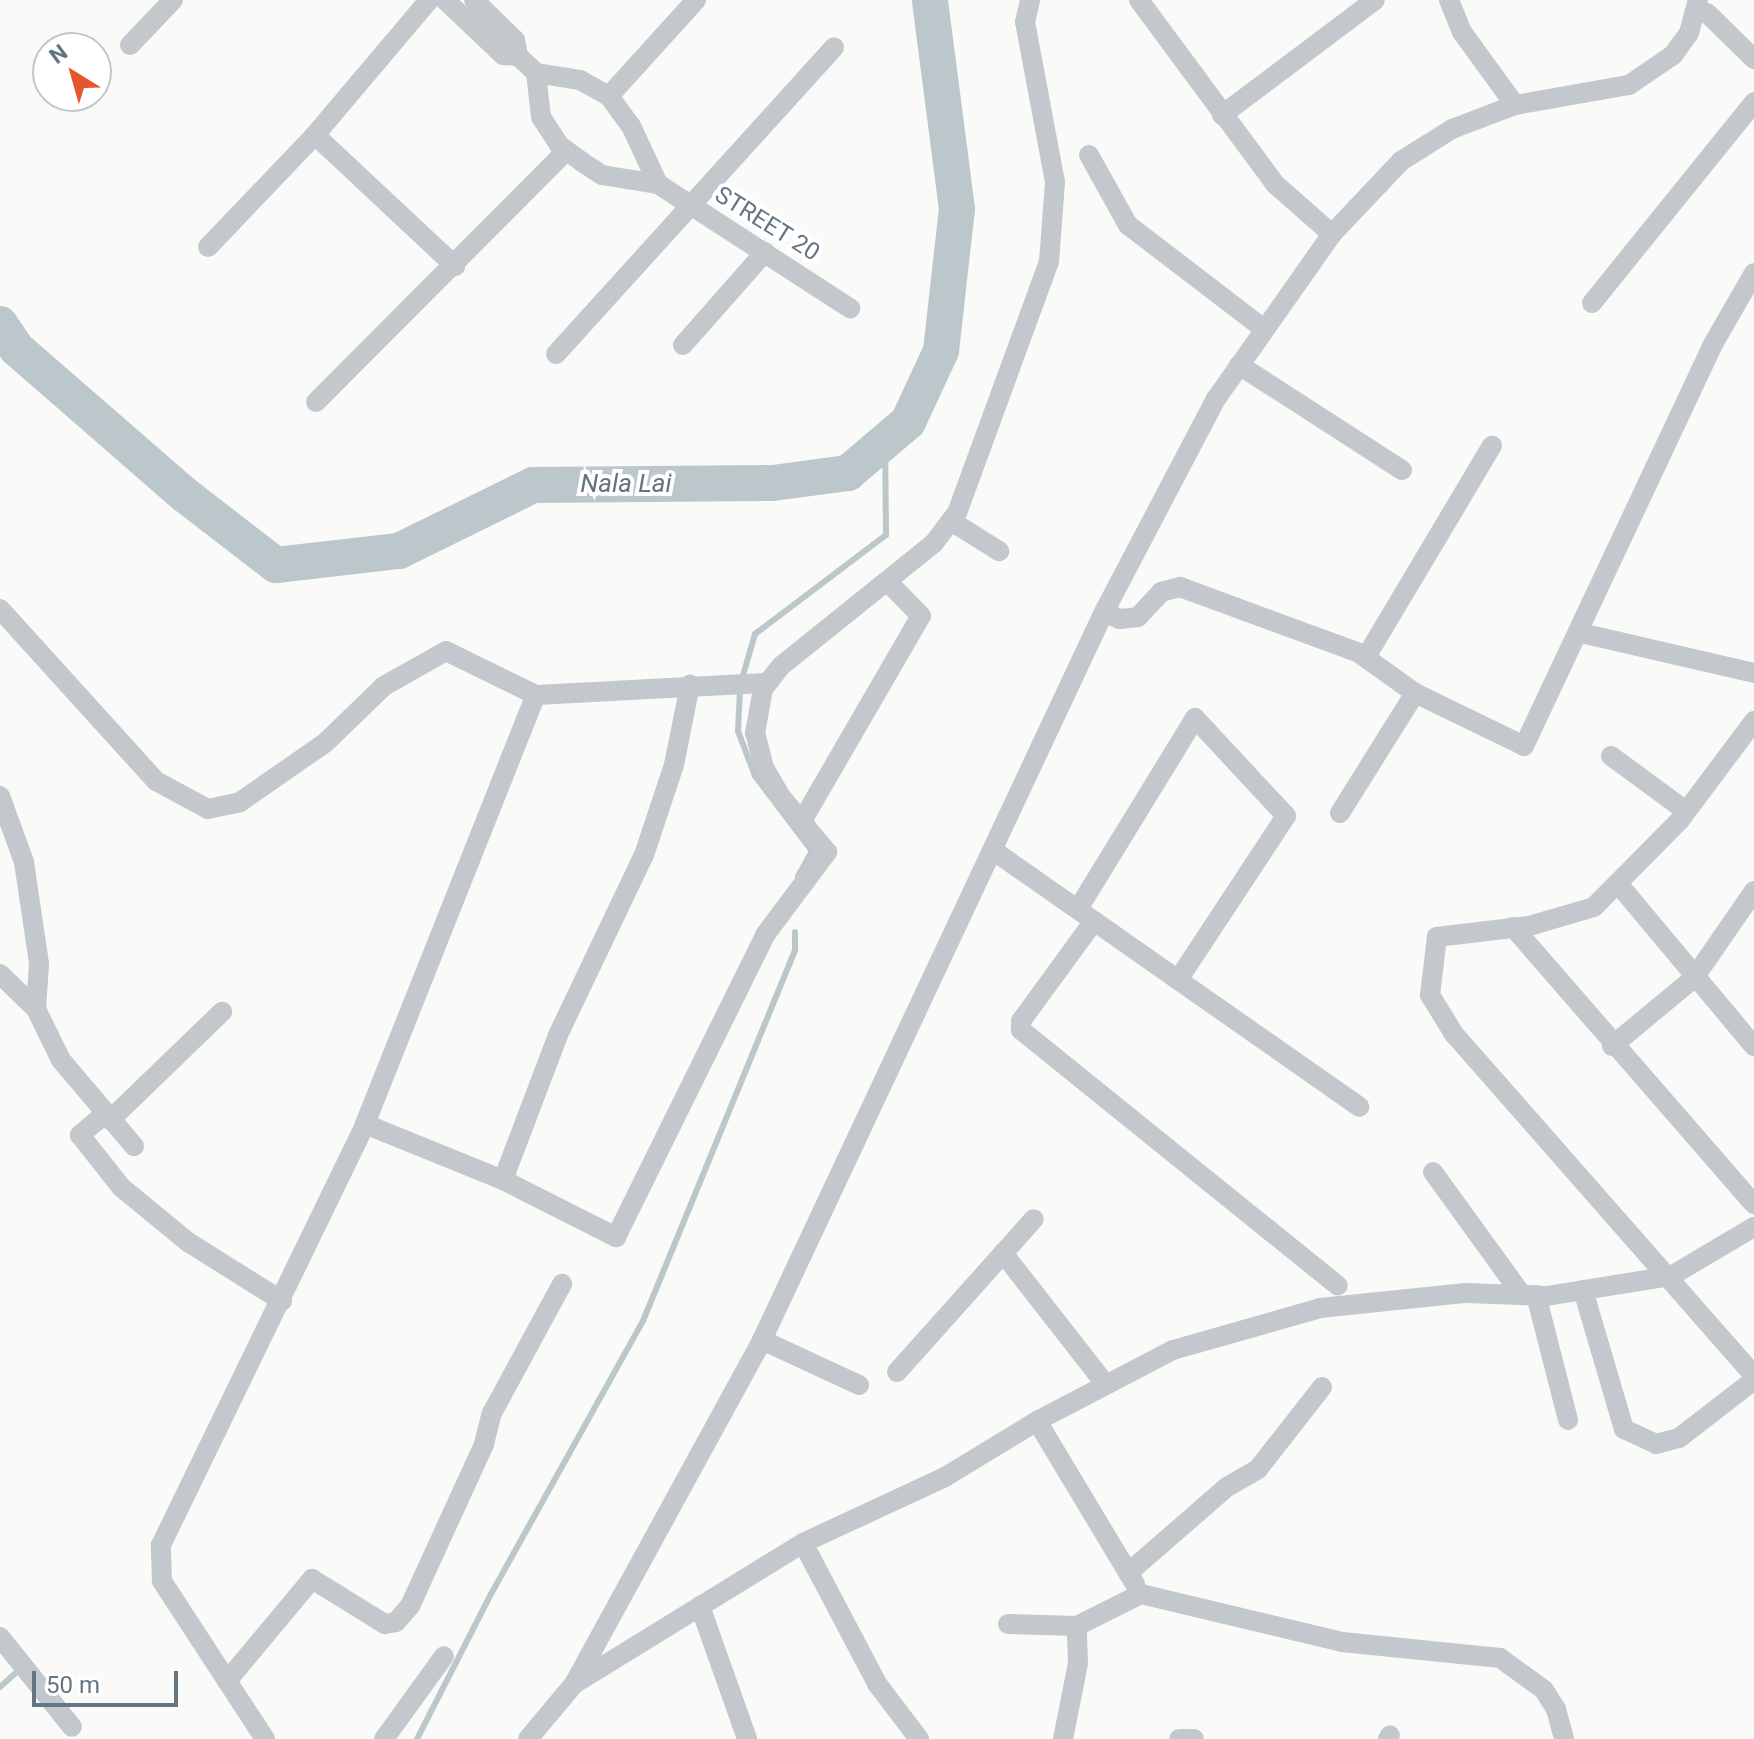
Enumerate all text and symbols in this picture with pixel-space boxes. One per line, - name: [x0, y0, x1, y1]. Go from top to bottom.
- north arrow: [32, 32, 112, 112]
- text: N: [45, 39, 72, 69]
- street label: STREET 20: [709, 180, 825, 268]
- water label: Nala Lai: [580, 468, 672, 500]
- scale bar: [36, 1655, 182, 1705]
- text: 50 m: [46, 1671, 100, 1699]

